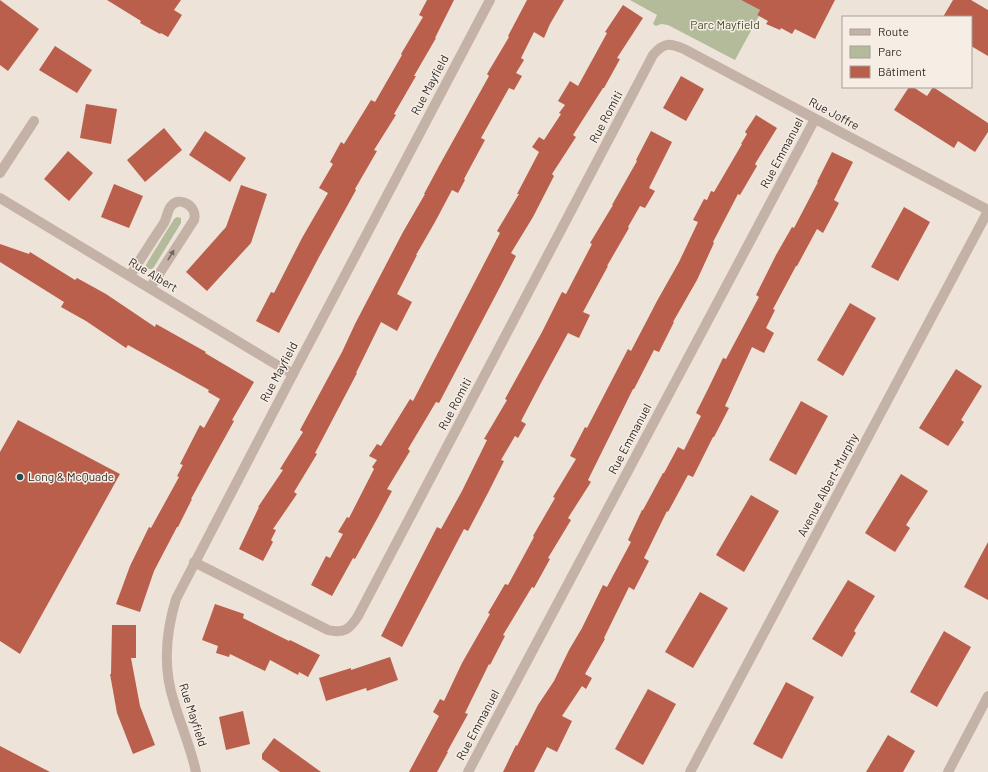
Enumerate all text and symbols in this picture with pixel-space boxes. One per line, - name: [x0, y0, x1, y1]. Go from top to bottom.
- legend: [842, 16, 972, 88]
- park label: Parc Mayfield: [690, 17, 760, 31]
- text: Route: [878, 24, 909, 38]
- text: Parc: [878, 44, 902, 58]
- street label: Rue Mayfield: [407, 52, 451, 117]
- text: Bâtiment: [878, 64, 926, 78]
- street label: Rue Romiti: [586, 88, 625, 145]
- street label: Rue Joffre: [807, 94, 862, 132]
- street label: Rue Emmanuel: [757, 115, 806, 190]
- one-way arrow: [167, 250, 175, 260]
- street label: Rue Albert: [127, 254, 180, 294]
- street label: Rue Mayfield: [256, 339, 300, 404]
- street label: Rue Romiti: [435, 375, 474, 432]
- street label: Rue Emmanuel: [605, 401, 654, 476]
- street label: Avenue Albert-Murphy: [794, 430, 860, 538]
- place label: Long & McQuade: [28, 469, 114, 483]
- marker: Long & McQuade: [15, 472, 25, 482]
- street label: Rue Mayfield: [177, 681, 211, 748]
- street label: Rue Emmanuel: [453, 687, 502, 762]

